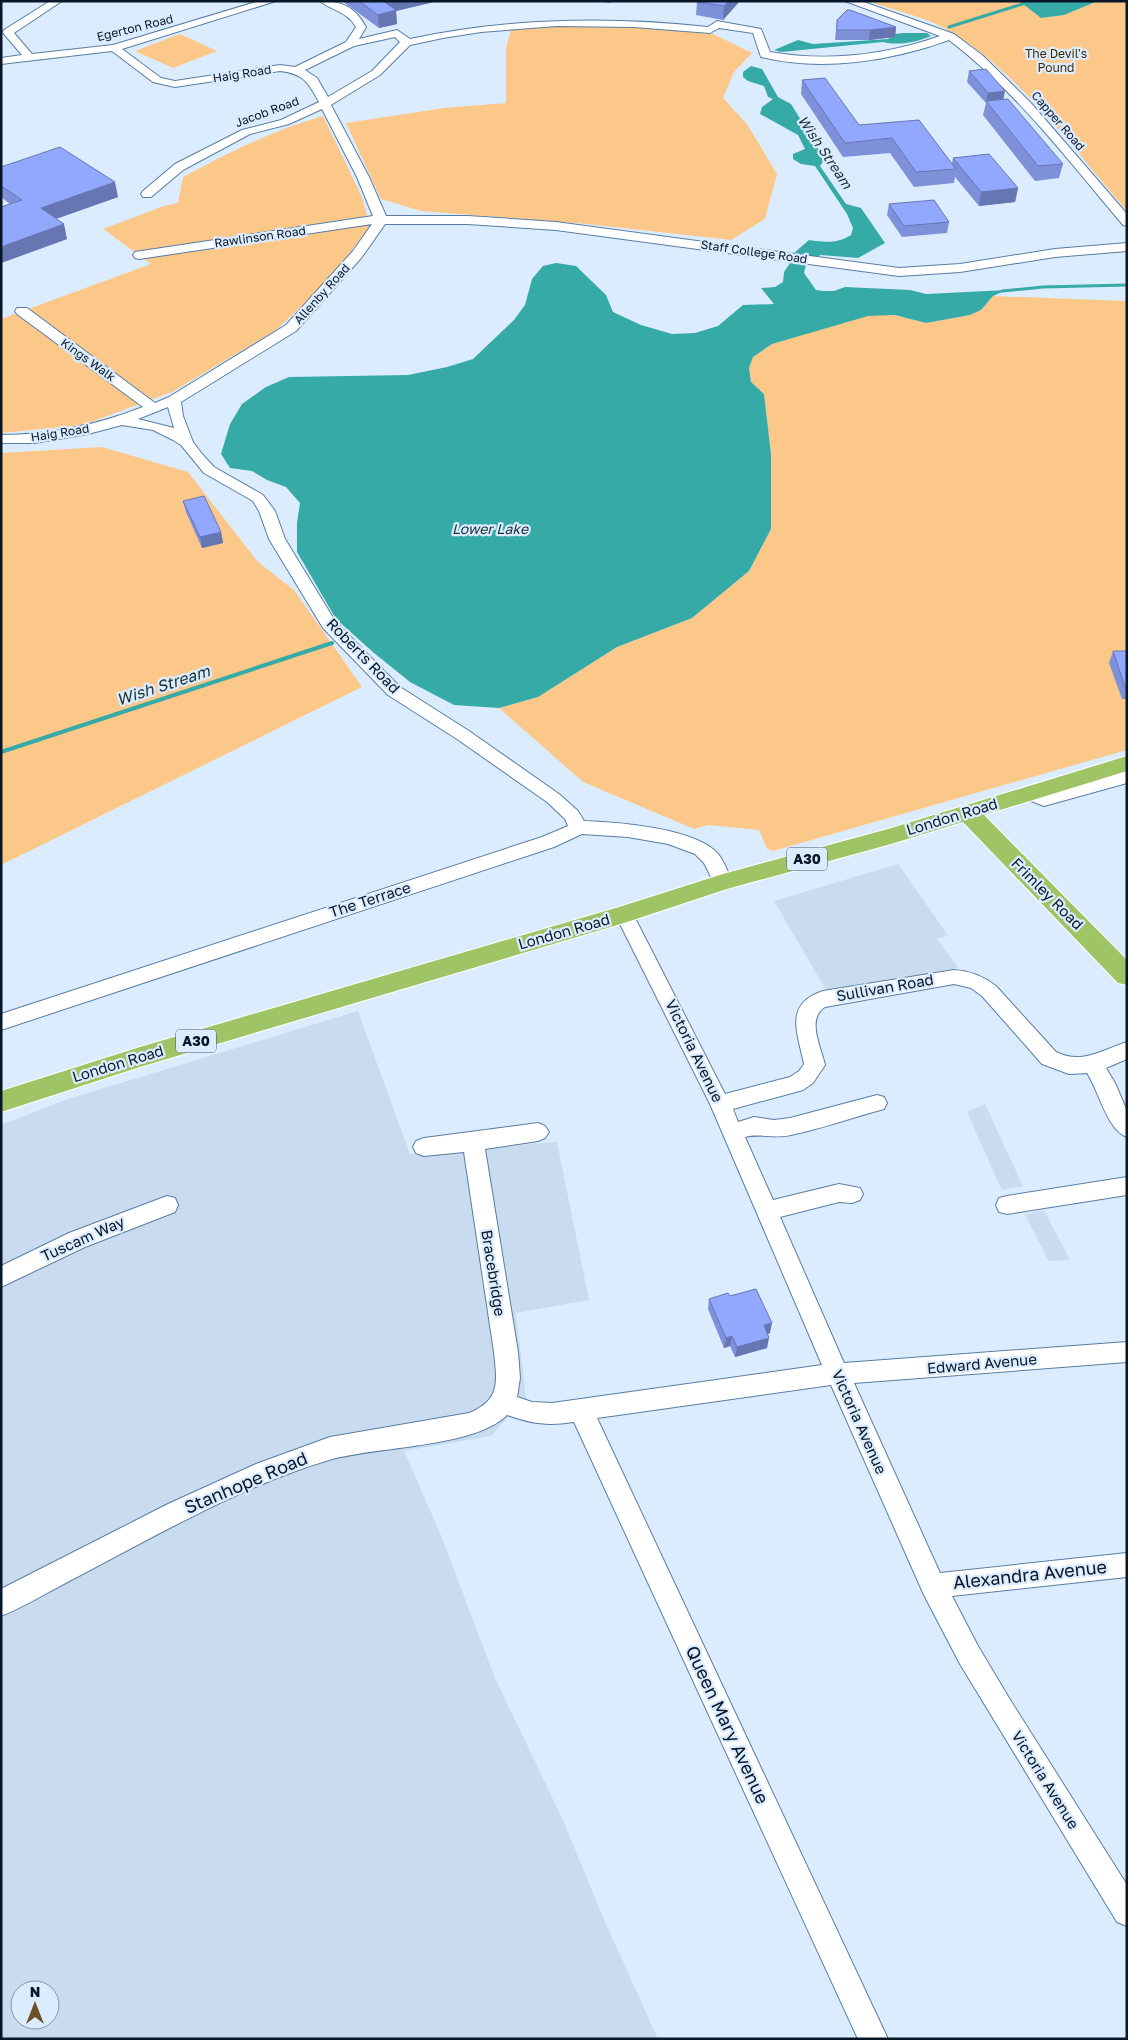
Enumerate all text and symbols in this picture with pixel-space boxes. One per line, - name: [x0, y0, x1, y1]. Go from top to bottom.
- street label: Egerton Road: [95, 11, 175, 44]
- park label: The Devil's Pound: [1025, 46, 1087, 75]
- street label: Haig Road: [212, 61, 272, 86]
- street label: Capper Road: [1029, 88, 1088, 153]
- street label: Jacob Road: [233, 93, 301, 130]
- water label: Wish Stream: [795, 112, 856, 192]
- street label: Rawlinson Road: [213, 223, 307, 250]
- street label: Staff College Road: [700, 237, 808, 266]
- street label: Allenby Road: [291, 260, 353, 327]
- street label: Kings Walk: [58, 335, 119, 385]
- street label: Haig Road: [30, 420, 90, 445]
- water label: Lower Lake: [452, 520, 529, 537]
- street label: Roberts Road: [323, 614, 404, 697]
- water label: Wish Stream: [114, 660, 213, 709]
- street label: London Road: [904, 794, 1000, 838]
- road number: A30: [787, 848, 827, 871]
- street label: Frimley Road: [1008, 854, 1087, 933]
- street label: The Terrace: [327, 877, 413, 921]
- street label: London Road: [516, 909, 612, 953]
- street label: Sullivan Road: [835, 970, 935, 1004]
- street label: Victoria Avenue: [662, 996, 728, 1105]
- road number: A30: [176, 1030, 216, 1052]
- street label: London Road: [70, 1041, 166, 1085]
- street label: Tuscam Way: [38, 1212, 127, 1264]
- street label: Bracebridge: [478, 1228, 510, 1318]
- street label: Edward Avenue: [926, 1349, 1038, 1377]
- street label: Victoria Avenue: [829, 1367, 891, 1477]
- street label: Stanhope Road: [181, 1446, 310, 1518]
- street label: Alexandra Avenue: [952, 1555, 1108, 1593]
- street label: Queen Mary Avenue: [682, 1642, 774, 1807]
- street label: Victoria Avenue: [1008, 1727, 1083, 1832]
- north arrow: [10, 1980, 60, 2030]
- text: N: [30, 1983, 40, 2000]

